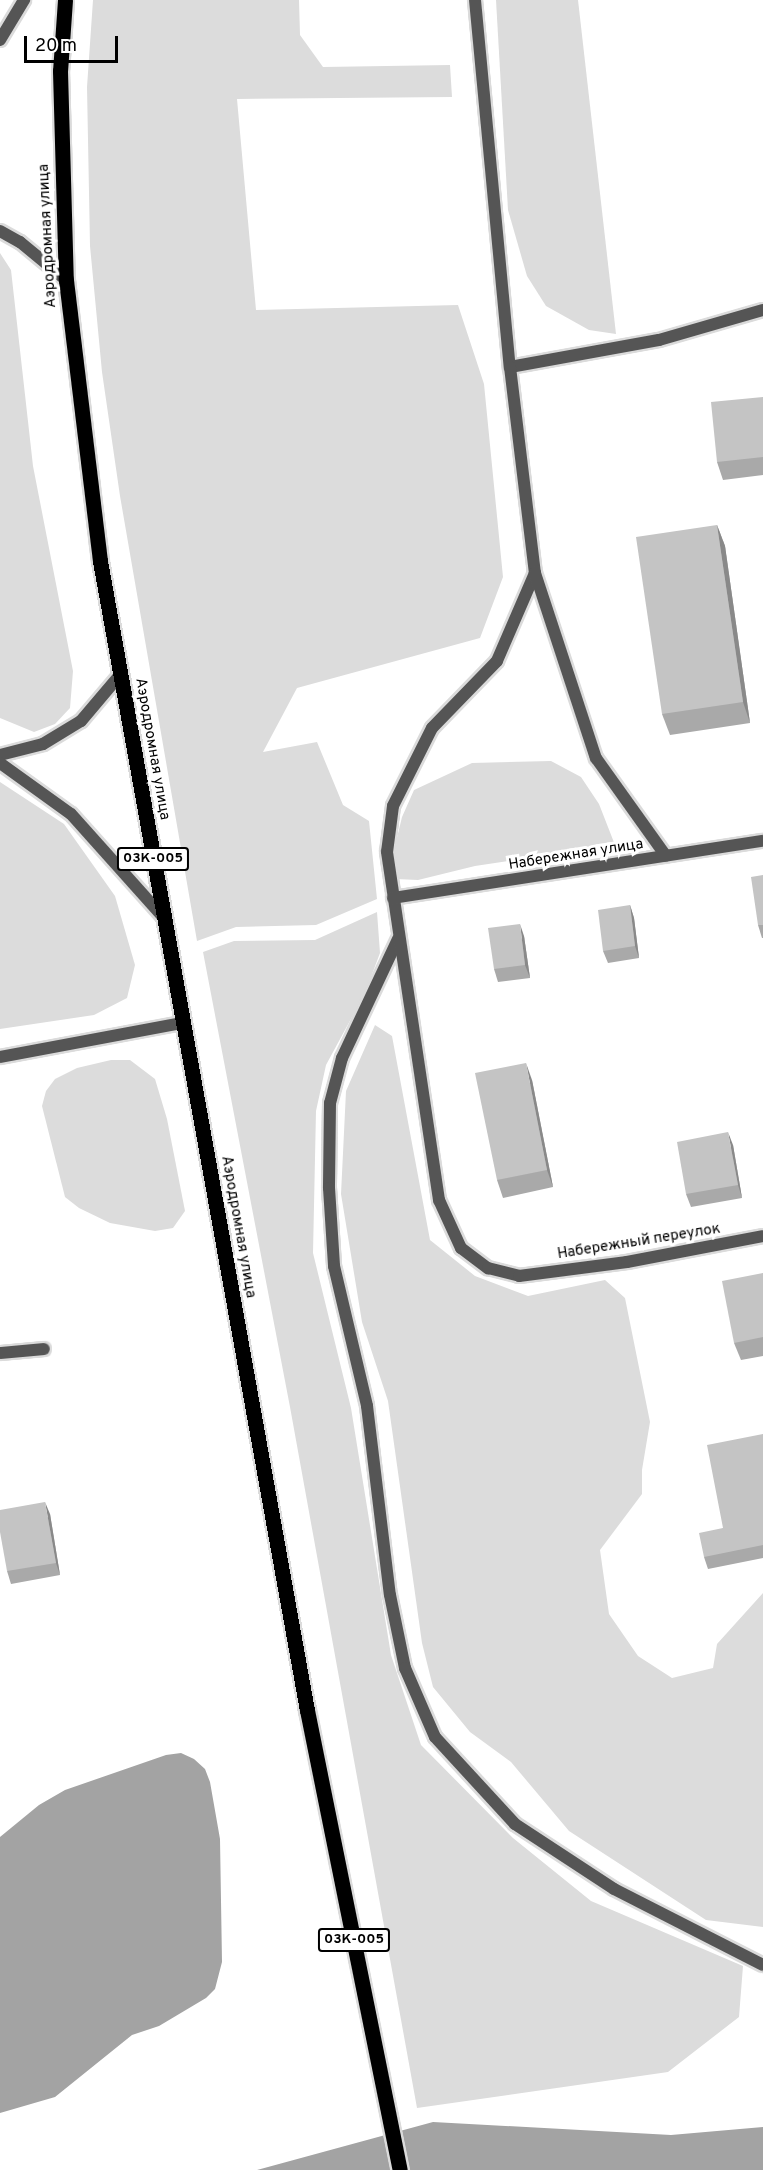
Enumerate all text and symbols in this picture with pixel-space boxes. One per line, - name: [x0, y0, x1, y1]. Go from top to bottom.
- scale bar: [27, 24, 122, 62]
- text: 20 m: [35, 35, 77, 58]
- street label: Аэродромная улица: [35, 164, 61, 308]
- street label: Аэродромная улица: [131, 676, 173, 822]
- street label: Набережная улица: [507, 835, 645, 875]
- road number: 03К-005: [116, 848, 190, 870]
- street label: Аэродромная улица: [217, 1154, 259, 1300]
- street label: Набережный переулок: [556, 1220, 722, 1264]
- road number: 03К-005: [316, 1929, 392, 1951]

